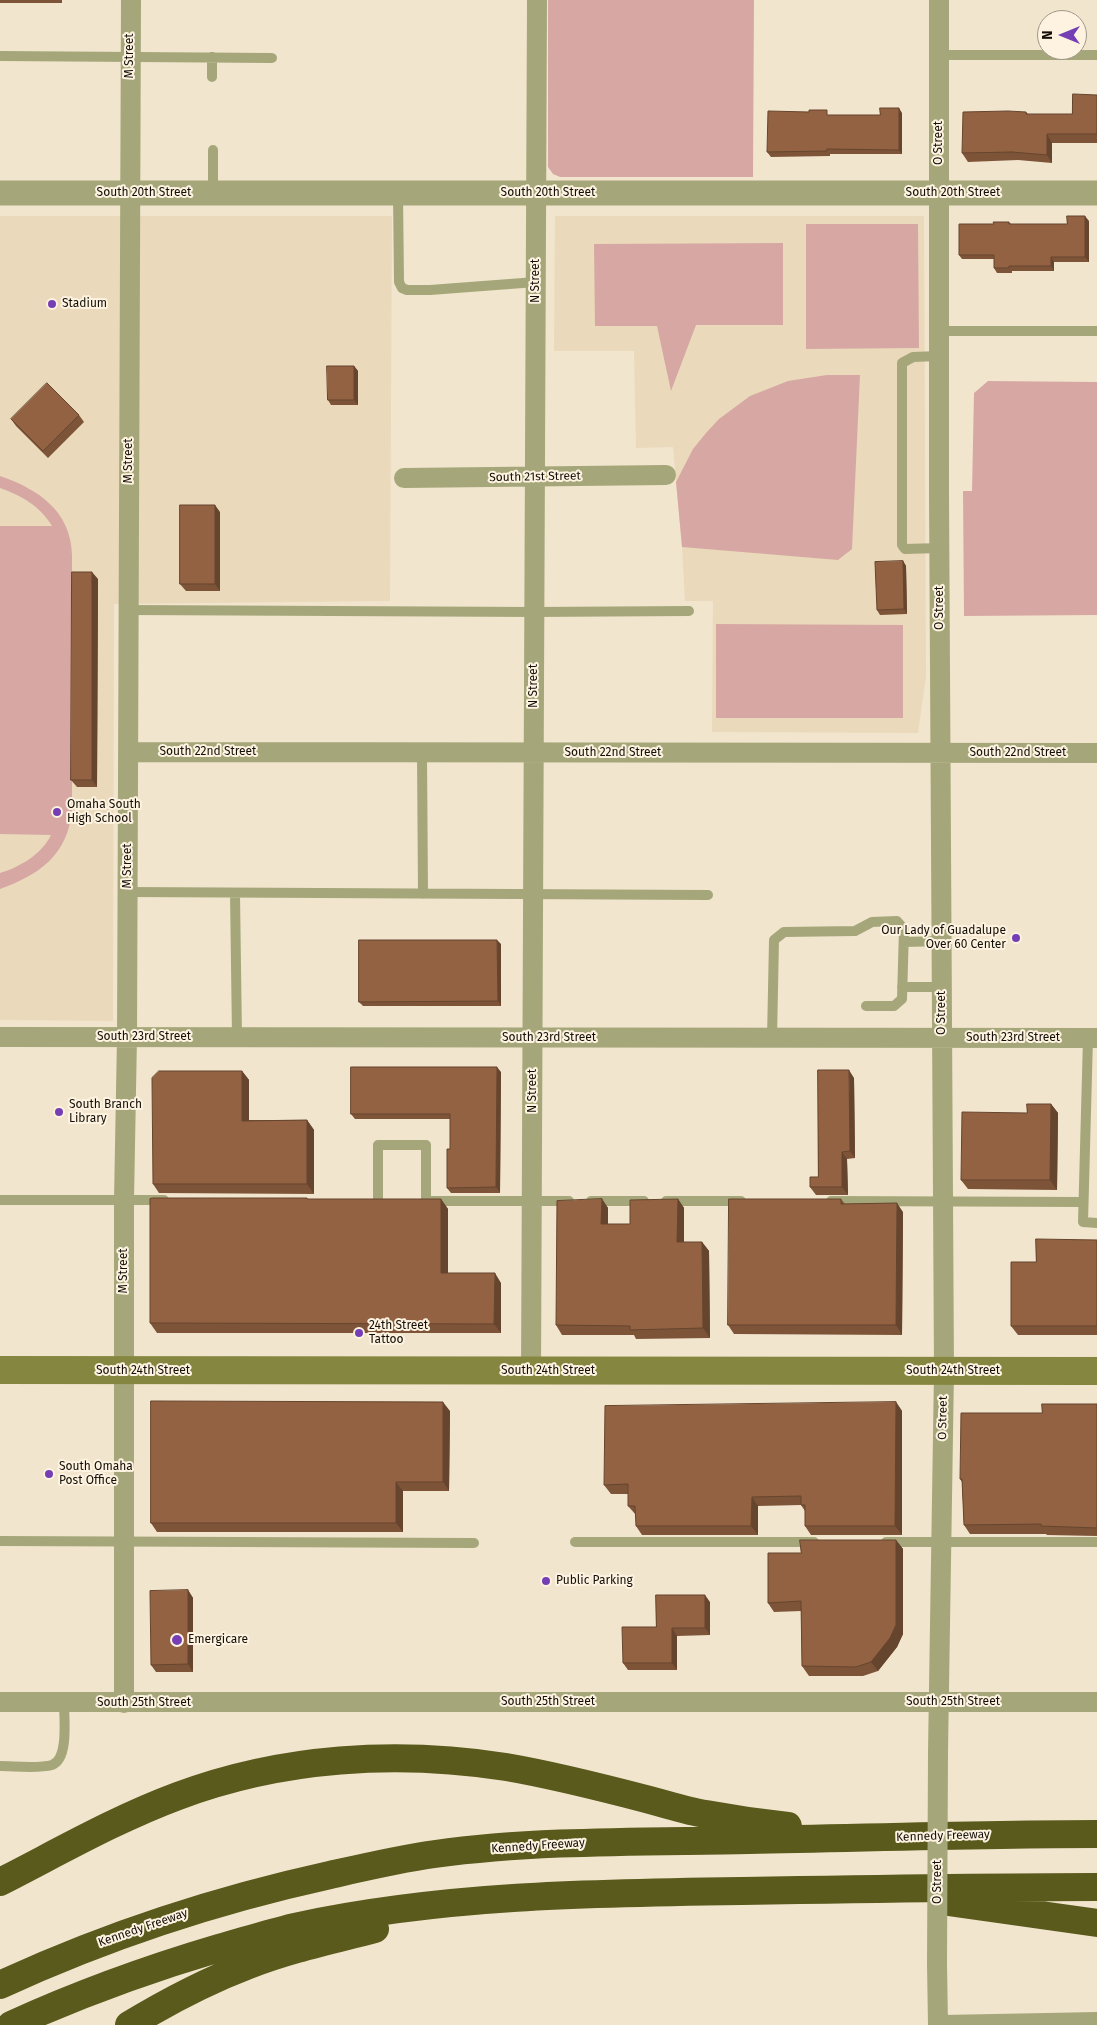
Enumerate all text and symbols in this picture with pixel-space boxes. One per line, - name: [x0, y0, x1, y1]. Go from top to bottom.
- north arrow: [1037, 10, 1087, 60]
- text: N: [1039, 30, 1056, 40]
- street label: M Street: [123, 33, 137, 79]
- street label: O Street: [932, 121, 946, 165]
- street label: South 20th Street: [97, 186, 191, 200]
- street label: South 20th Street: [501, 186, 595, 200]
- street label: South 20th Street: [906, 186, 1000, 200]
- street label: N Street: [529, 259, 543, 303]
- place label: Stadium: [62, 297, 107, 311]
- marker: Stadium: [46, 298, 58, 310]
- street label: M Street: [122, 438, 136, 484]
- street label: South 21st Street: [489, 469, 581, 485]
- street label: O Street: [933, 586, 947, 630]
- street label: N Street: [527, 664, 541, 708]
- street label: South 22nd Street: [160, 745, 256, 759]
- street label: South 22nd Street: [565, 746, 661, 760]
- street label: South 22nd Street: [970, 746, 1066, 760]
- place label: Omaha South High School: [67, 798, 141, 826]
- marker: Omaha South High School: [51, 806, 63, 818]
- street label: M Street: [121, 843, 135, 889]
- place label: Our Lady of Guadalupe Over 60 Center: [881, 924, 1006, 952]
- marker: Our Lady of Guadalupe Over 60 Center: [1010, 932, 1022, 944]
- street label: O Street: [935, 991, 949, 1035]
- street label: South 23rd Street: [97, 1030, 191, 1044]
- street label: South 23rd Street: [502, 1031, 596, 1045]
- street label: South 23rd Street: [966, 1031, 1060, 1045]
- street label: N Street: [526, 1069, 540, 1113]
- place label: South Branch Library: [69, 1098, 142, 1126]
- marker: South Branch Library: [53, 1106, 65, 1118]
- street label: M Street: [117, 1248, 131, 1294]
- place label: 24th Street Tattoo: [369, 1319, 428, 1347]
- marker: 24th Street Tattoo: [353, 1327, 365, 1339]
- street label: South 24th Street: [96, 1364, 190, 1378]
- street label: South 24th Street: [501, 1364, 595, 1378]
- street label: South 24th Street: [906, 1364, 1000, 1378]
- street label: O Street: [935, 1396, 951, 1440]
- place label: South Omaha Post Office: [59, 1460, 133, 1488]
- marker: South Omaha Post Office: [43, 1468, 55, 1480]
- place label: Public Parking: [556, 1574, 633, 1588]
- marker: Public Parking: [540, 1575, 552, 1587]
- marker: Emergicare: [170, 1633, 184, 1647]
- place label: Emergicare: [188, 1633, 248, 1647]
- street label: South 25th Street: [501, 1695, 595, 1709]
- street label: South 25th Street: [906, 1695, 1000, 1709]
- street label: South 25th Street: [97, 1696, 191, 1710]
- street label: Kennedy Freeway: [896, 1827, 990, 1845]
- street label: Kennedy Freeway: [491, 1836, 585, 1856]
- street label: O Street: [931, 1860, 945, 1904]
- street label: Kennedy Freeway: [96, 1906, 190, 1950]

